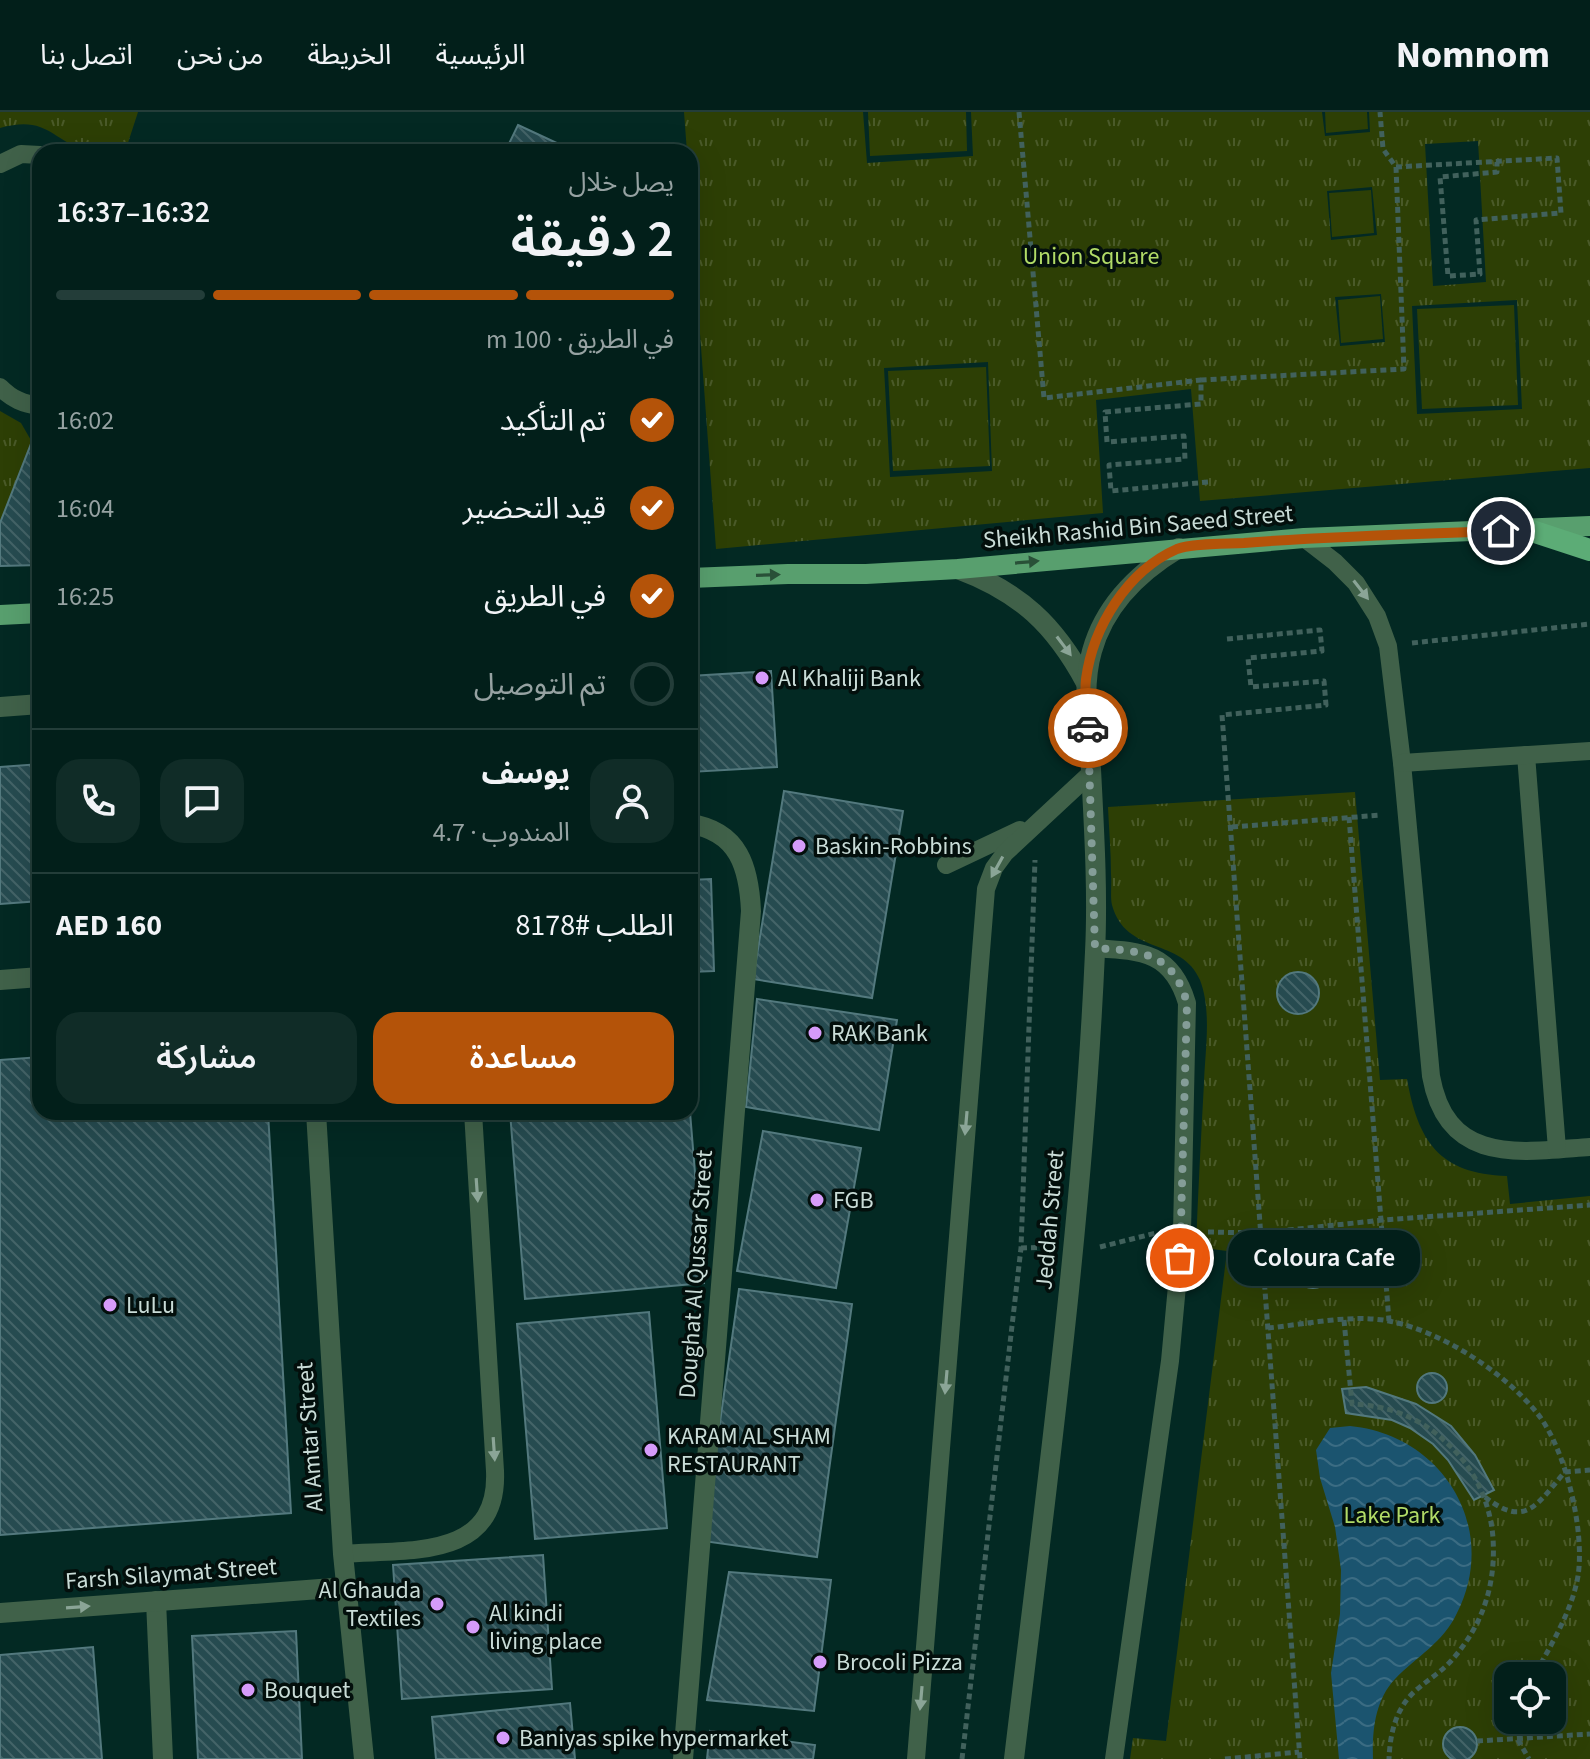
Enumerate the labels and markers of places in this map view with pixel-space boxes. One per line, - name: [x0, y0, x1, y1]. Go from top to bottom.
- pin: [1467, 497, 1535, 565]
- place label: Al Khaliji Bank: [778, 661, 921, 696]
- marker: Al Khaliji Bank: [753, 669, 771, 687]
- place label: Baskin-Robbins: [815, 829, 972, 864]
- marker: Baskin-Robbins: [790, 837, 808, 855]
- place label: RAK Bank: [831, 1016, 928, 1051]
- marker: RAK Bank: [806, 1024, 824, 1042]
- place label: FGB: [833, 1183, 874, 1218]
- marker: FGB: [808, 1191, 826, 1209]
- pin: [1146, 1224, 1214, 1292]
- callout: Coloura Cafe: [1228, 1230, 1420, 1286]
- place label: LuLu: [126, 1288, 175, 1323]
- marker: LuLu: [101, 1296, 119, 1314]
- place label: KARAM AL SHAM RESTAURANT: [667, 1419, 831, 1482]
- marker: KARAM AL SHAM RESTAURANT: [642, 1441, 660, 1459]
- place label: Al Ghauda Textiles: [319, 1573, 421, 1636]
- marker: Al Ghauda Textiles: [428, 1595, 446, 1613]
- place label: Al kindi living place: [489, 1596, 602, 1659]
- marker: Al kindi living place: [464, 1618, 482, 1636]
- place label: Brocoli Pizza: [836, 1645, 963, 1680]
- marker: Brocoli Pizza: [811, 1653, 829, 1671]
- place label: Bouquet: [264, 1673, 350, 1708]
- marker: Bouquet: [239, 1681, 257, 1699]
- place label: Baniyas spike hypermarket: [519, 1721, 789, 1756]
- marker: Baniyas spike hypermarket: [494, 1729, 512, 1747]

